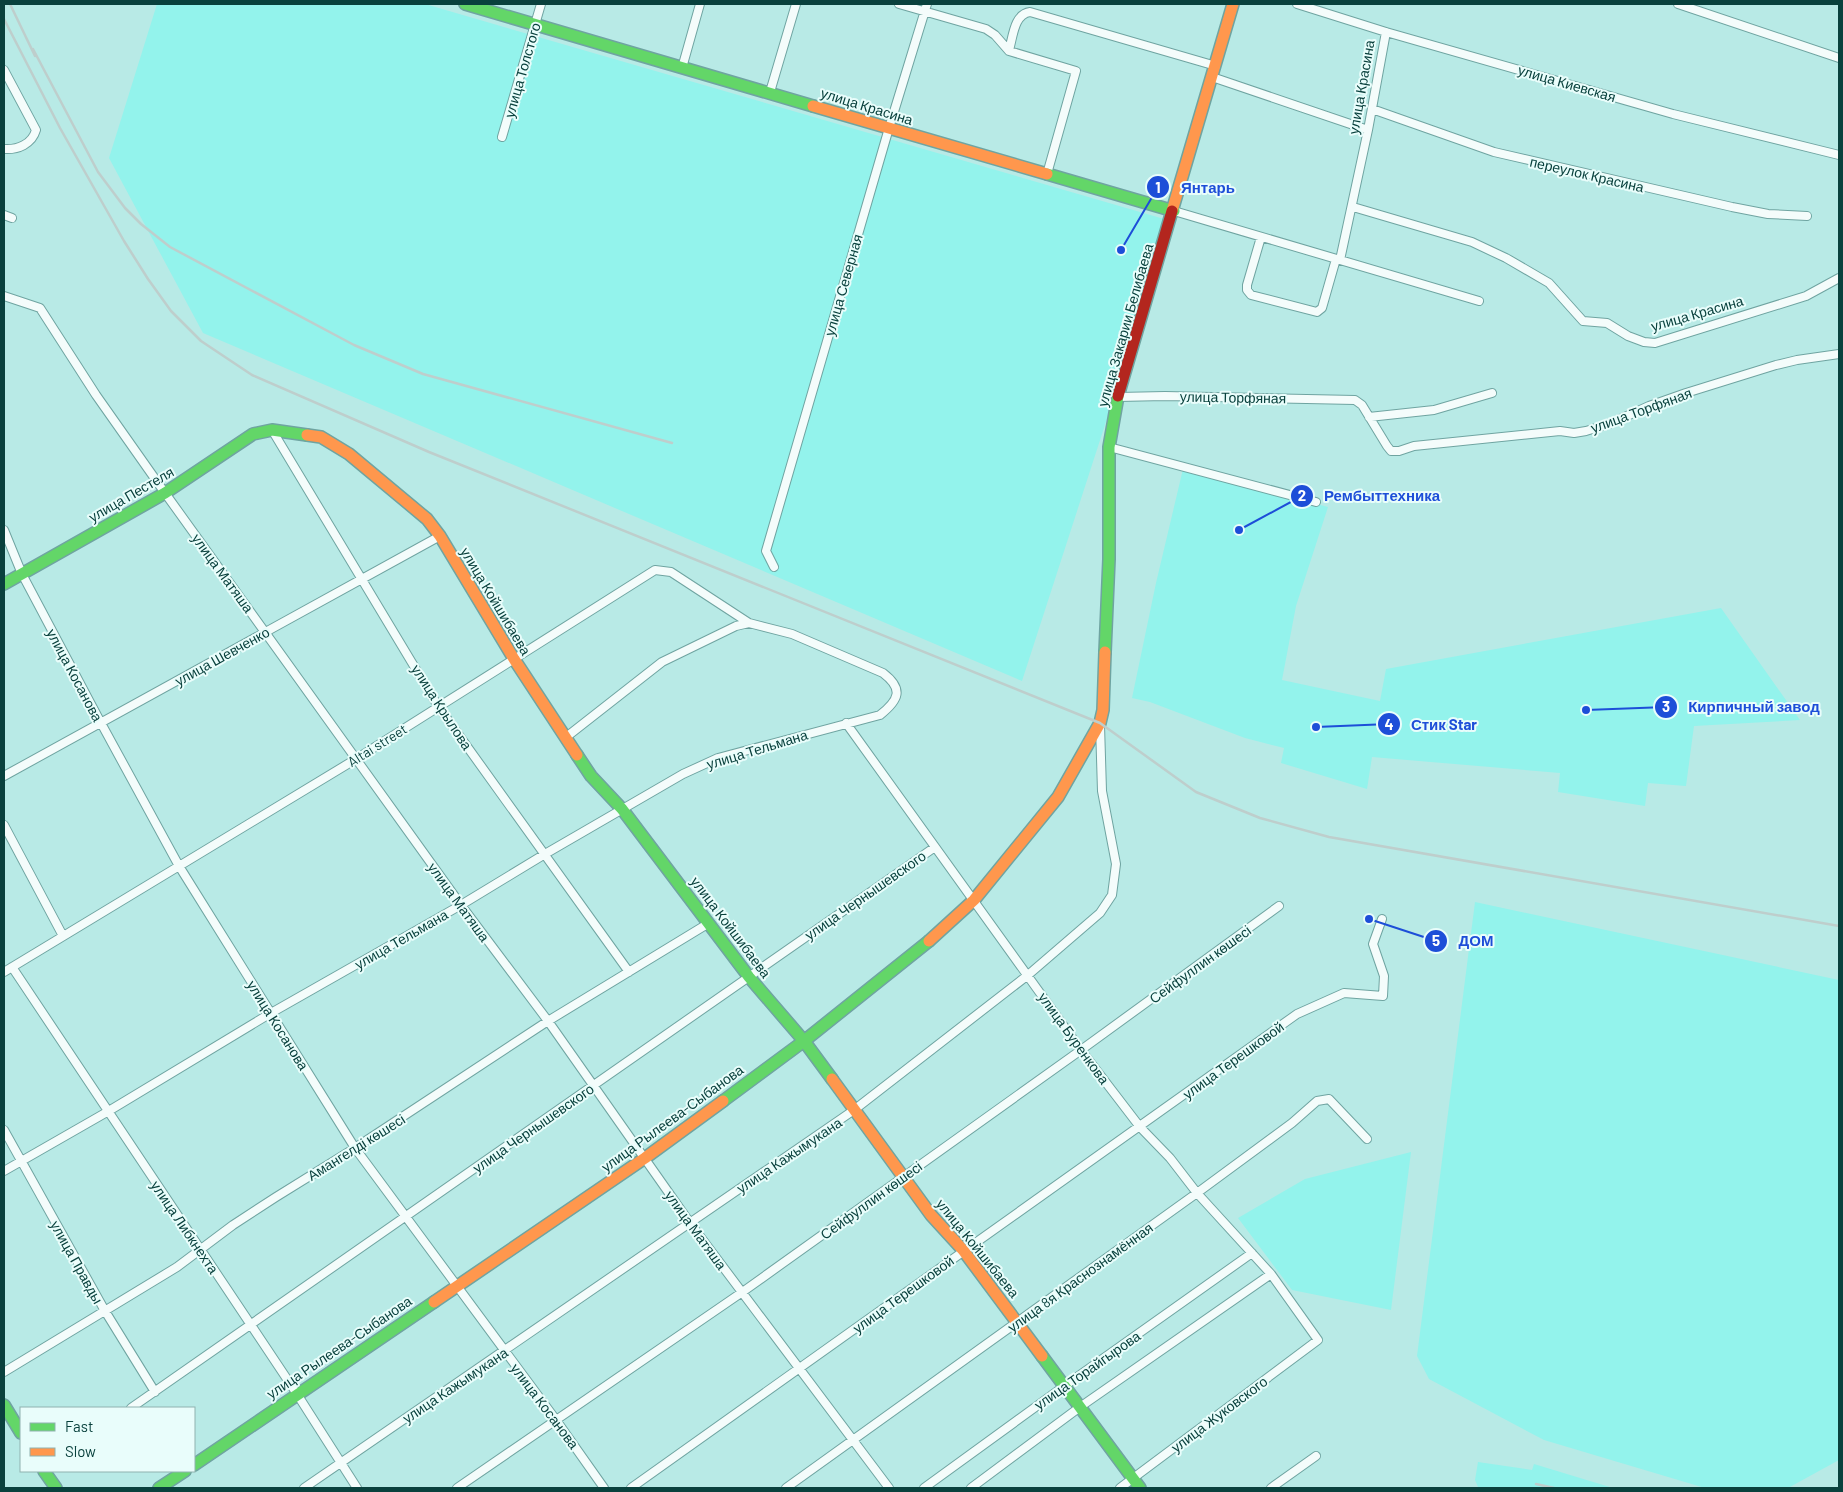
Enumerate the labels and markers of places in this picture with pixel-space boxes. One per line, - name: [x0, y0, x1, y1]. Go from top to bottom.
- callout: Янтарь: [1146, 172, 1245, 202]
- callout: Рембыттехника: [1289, 481, 1450, 511]
- callout: Кирпичный завод: [1653, 692, 1830, 722]
- callout: Стик Star: [1376, 709, 1487, 739]
- callout: ДОМ: [1424, 926, 1504, 956]

